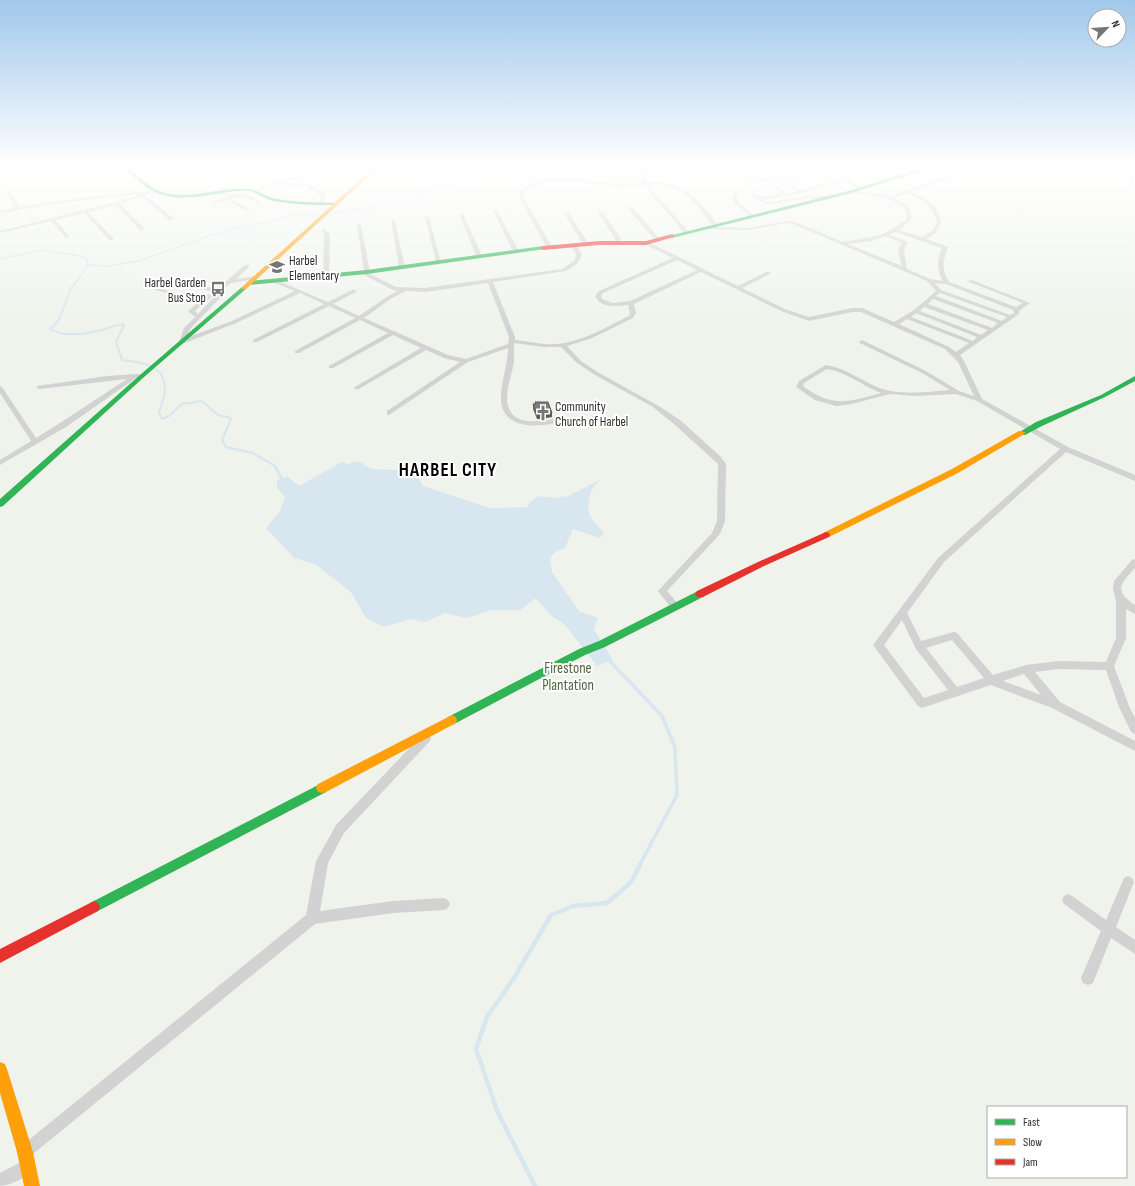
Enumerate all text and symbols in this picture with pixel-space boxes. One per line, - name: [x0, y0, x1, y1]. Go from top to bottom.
- north arrow: [1087, 8, 1127, 48]
- text: N: [1108, 19, 1123, 30]
- place label: Harbel Elementary: [289, 253, 339, 284]
- school or university icon: Harbel Elementary: [268, 258, 286, 276]
- place label: Harbel Garden Bus Stop: [144, 275, 206, 306]
- bus stop icon: Harbel Garden Bus Stop: [209, 280, 227, 298]
- place label: Community Church of Harbel: [555, 399, 628, 430]
- church icon: Community Church of Harbel: [534, 404, 552, 422]
- district label: HARBEL CITY: [399, 459, 497, 482]
- park label: Firestone Plantation: [542, 659, 594, 695]
- legend: [987, 1106, 1127, 1178]
- text: Fast: [1023, 1115, 1040, 1130]
- text: Slow: [1023, 1135, 1042, 1150]
- text: Jam: [1022, 1155, 1038, 1170]

